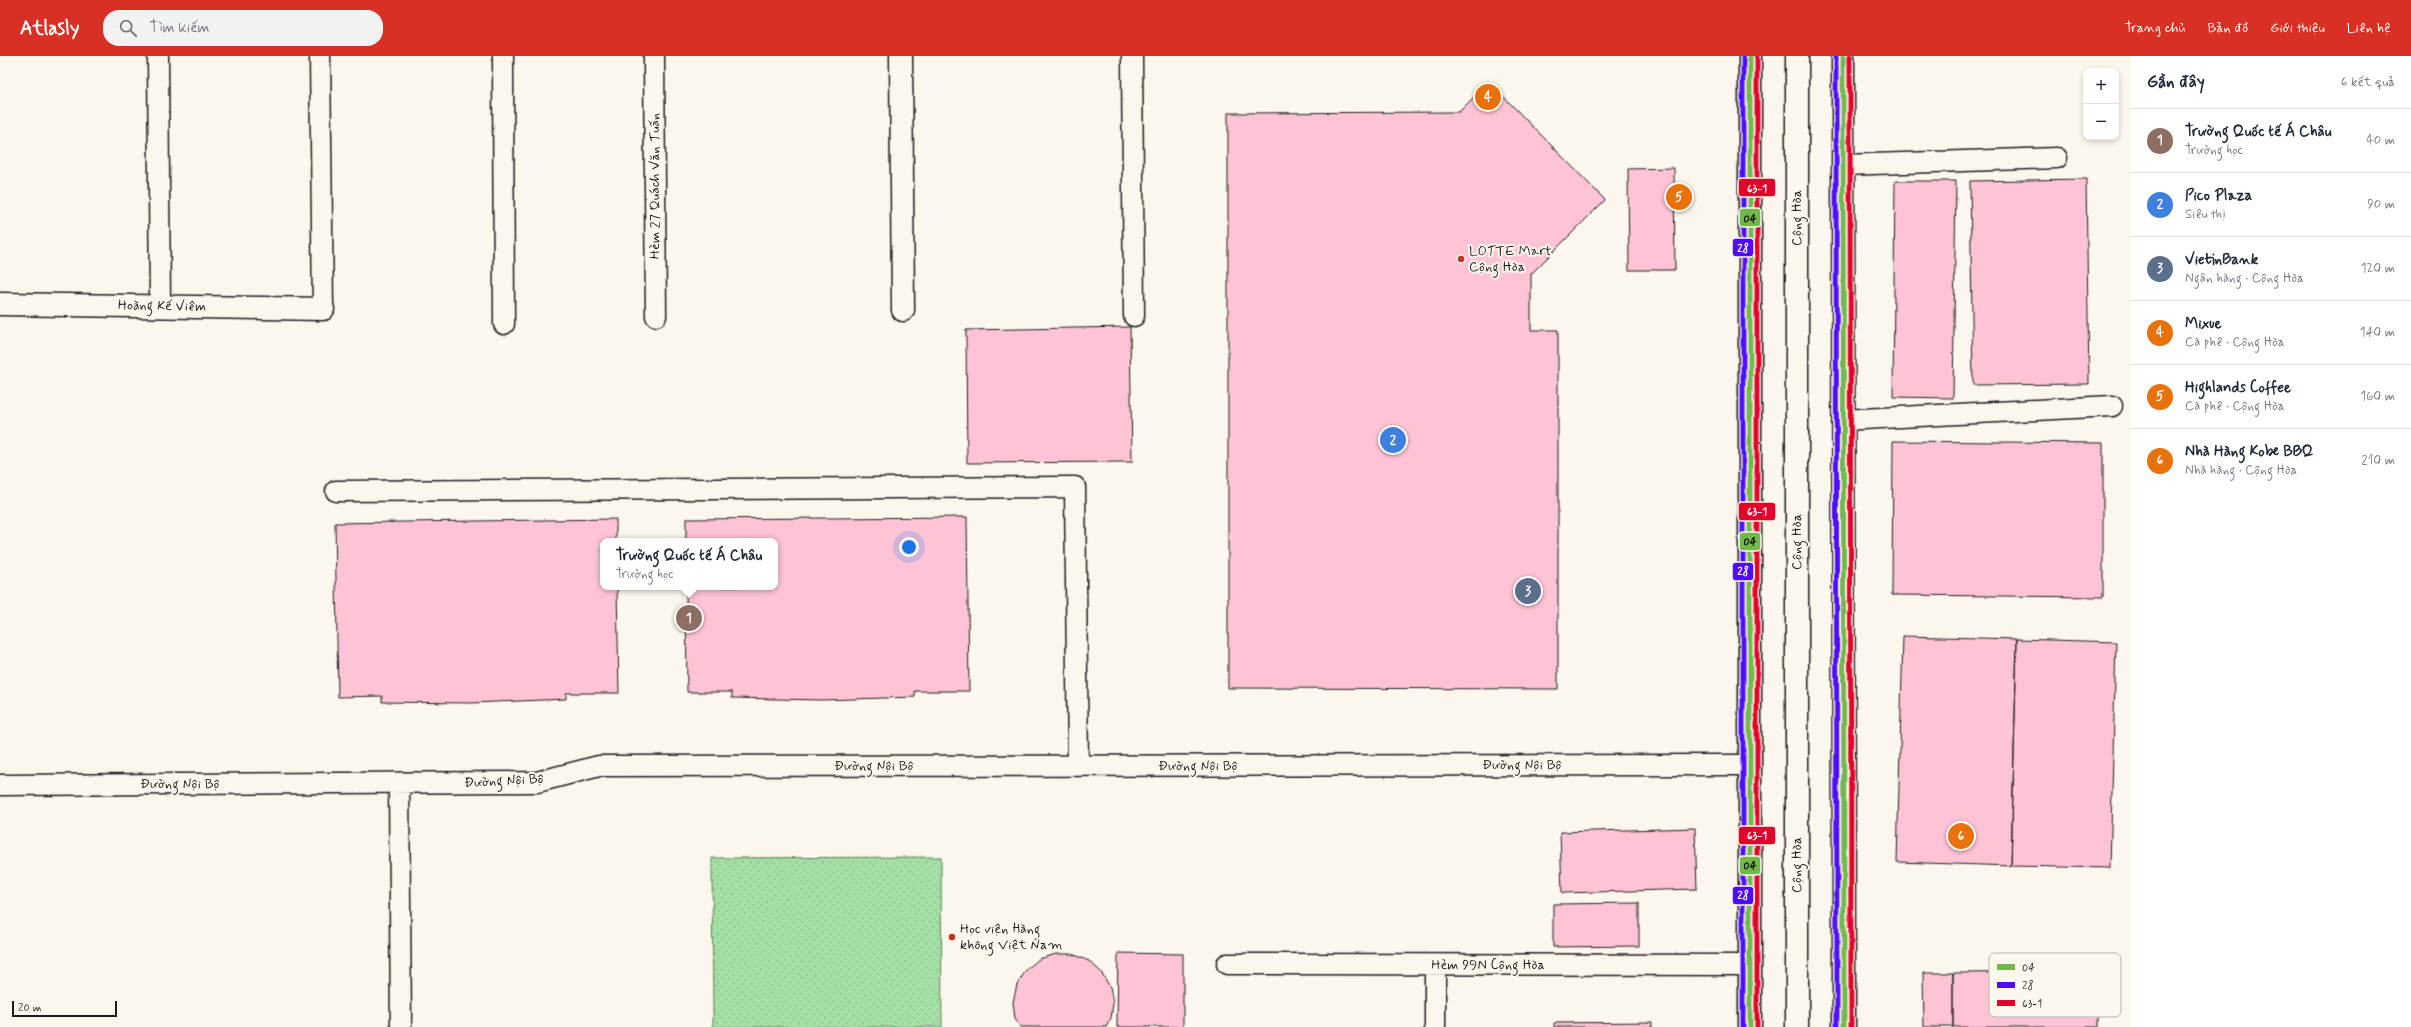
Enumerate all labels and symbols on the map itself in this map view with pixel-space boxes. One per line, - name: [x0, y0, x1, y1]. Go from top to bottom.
- pin: 4: [1475, 82, 1501, 112]
- street label: Hẻm 27 Quách Văn Tuấn: [646, 113, 664, 259]
- line badge: 63-1: [1738, 178, 1776, 197]
- pin: 5: [1666, 182, 1692, 212]
- text: 63-1: [1747, 182, 1767, 196]
- street label: Cộng Hòa: [1788, 190, 1808, 246]
- line badge: 04: [1739, 208, 1761, 227]
- text: 04: [1744, 212, 1757, 226]
- line badge: 28: [1732, 238, 1754, 257]
- place label: LOTTE Mart Cộng Hòa: [1469, 242, 1552, 278]
- text: 28: [1737, 242, 1749, 256]
- marker: LOTTE Mart Cộng Hòa: [1456, 254, 1466, 264]
- street label: Hoàng Kế Viêm: [118, 296, 206, 318]
- pin: 2: [1380, 425, 1406, 455]
- line badge: 63-1: [1738, 502, 1776, 521]
- text: 63-1: [1747, 505, 1767, 519]
- street label: Cộng Hòa: [1788, 514, 1808, 570]
- line badge: 04: [1739, 532, 1761, 551]
- text: 04: [1744, 535, 1757, 549]
- your location: [899, 537, 919, 557]
- line badge: 28: [1732, 562, 1754, 581]
- text: 28: [1737, 565, 1749, 579]
- pin: 3: [1515, 576, 1541, 606]
- pin: 1: [676, 603, 702, 633]
- street label: Đường Nội Bộ: [1482, 756, 1562, 776]
- street label: Đường Nội Bộ: [834, 757, 914, 777]
- street label: Đường Nội Bộ: [1158, 757, 1238, 777]
- street label: Đường Nội Bộ: [464, 770, 544, 794]
- street label: Đường Nội Bộ: [140, 775, 220, 795]
- pin: 6: [1948, 821, 1974, 851]
- line badge: 63-1: [1738, 826, 1776, 845]
- text: 63-1: [1747, 829, 1767, 843]
- street label: Cộng Hòa: [1788, 837, 1808, 893]
- line badge: 04: [1739, 856, 1761, 875]
- text: 04: [1744, 859, 1757, 873]
- line badge: 28: [1732, 886, 1754, 905]
- text: 28: [1737, 889, 1749, 903]
- place label: Học viện Hàng không Việt Nam: [960, 920, 1062, 956]
- marker: Học viện Hàng không Việt Nam: [947, 932, 957, 942]
- legend: [1989, 953, 2121, 1017]
- street label: Hẻm 99N Cộng Hòa: [1431, 956, 1545, 976]
- text: 04: [2022, 961, 2035, 975]
- text: 28: [2022, 979, 2033, 993]
- text: 63-1: [2022, 997, 2042, 1011]
- scale bar: [12, 999, 117, 1018]

